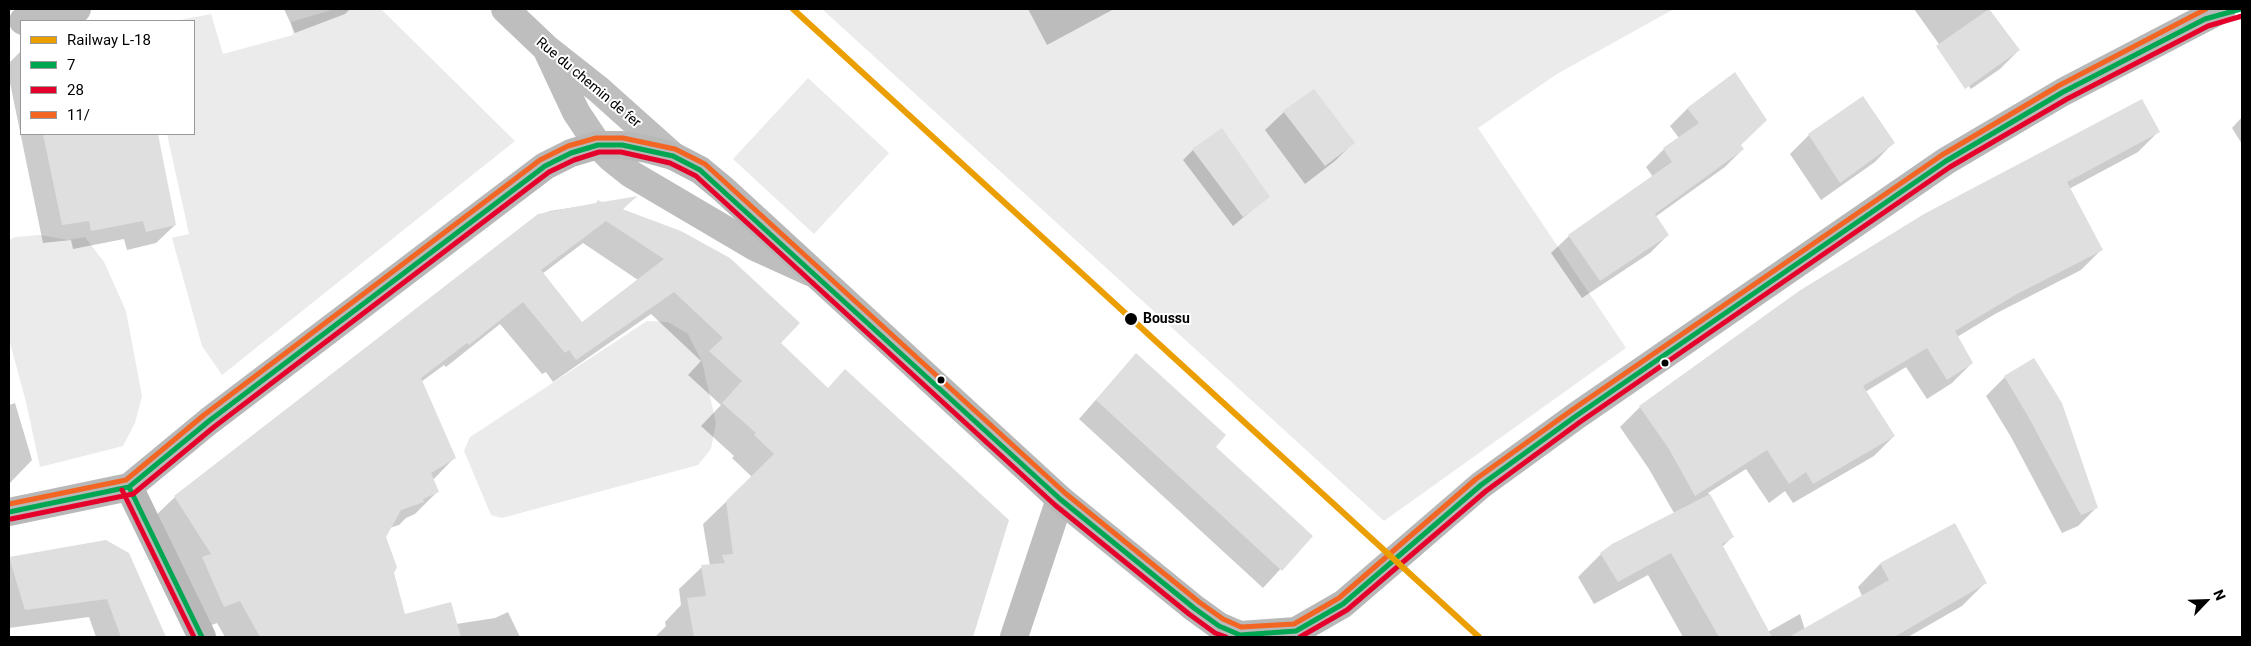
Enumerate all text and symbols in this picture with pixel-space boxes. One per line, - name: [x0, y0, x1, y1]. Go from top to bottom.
- legend: [20, 20, 195, 135]
- text: Railway L-18: [67, 31, 151, 49]
- street label: Rue du chemin de fer: [532, 34, 644, 132]
- text: 7: [67, 56, 75, 74]
- text: 28: [67, 81, 84, 99]
- text: 11/: [67, 106, 90, 124]
- marker: Boussu: [1123, 311, 1139, 327]
- place label: Boussu: [1143, 311, 1190, 327]
- unlabelled marker: [1660, 358, 1670, 368]
- unlabelled marker: [936, 375, 946, 385]
- north arrow: [2181, 576, 2231, 626]
- text: N: [2210, 587, 2229, 603]

